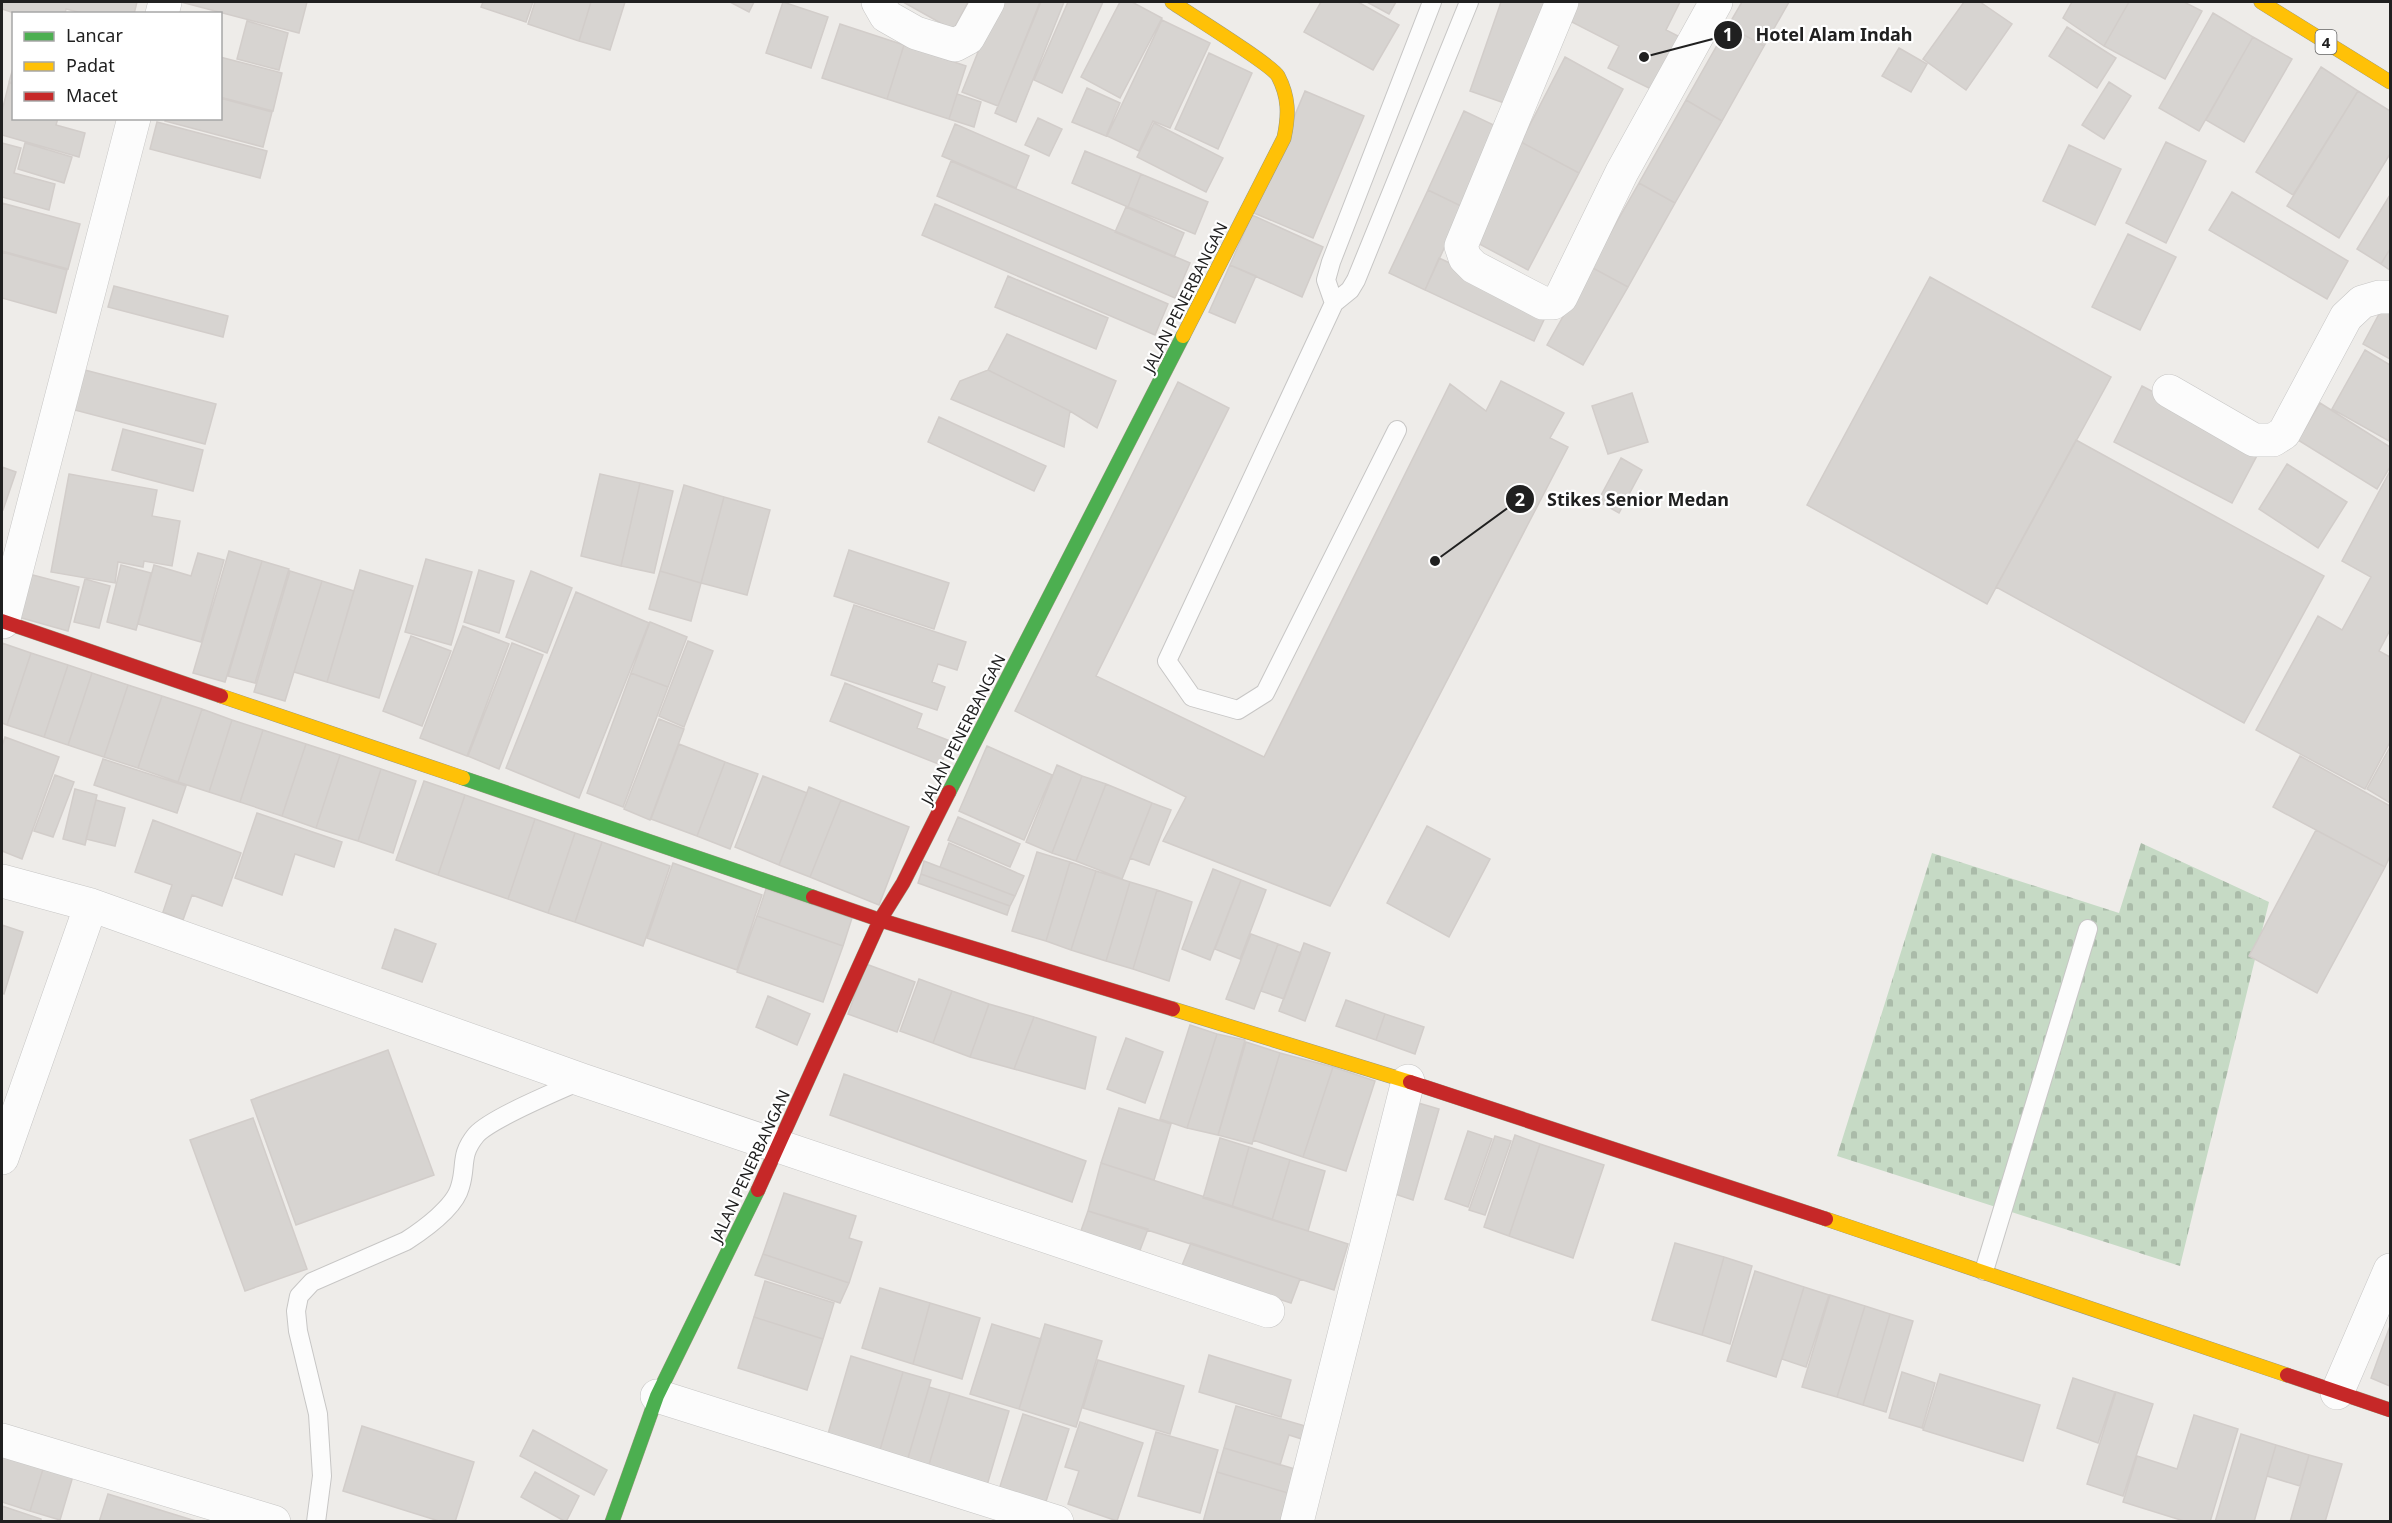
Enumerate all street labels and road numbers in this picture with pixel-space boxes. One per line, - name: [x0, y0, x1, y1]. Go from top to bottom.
- road number: 4: [2316, 30, 2336, 54]
- street label: JALAN PENERBANGAN: [1137, 218, 1232, 378]
- street label: JALAN PENERBANGAN: [915, 650, 1010, 810]
- street label: JALAN PENERBANGAN: [704, 1086, 795, 1248]

